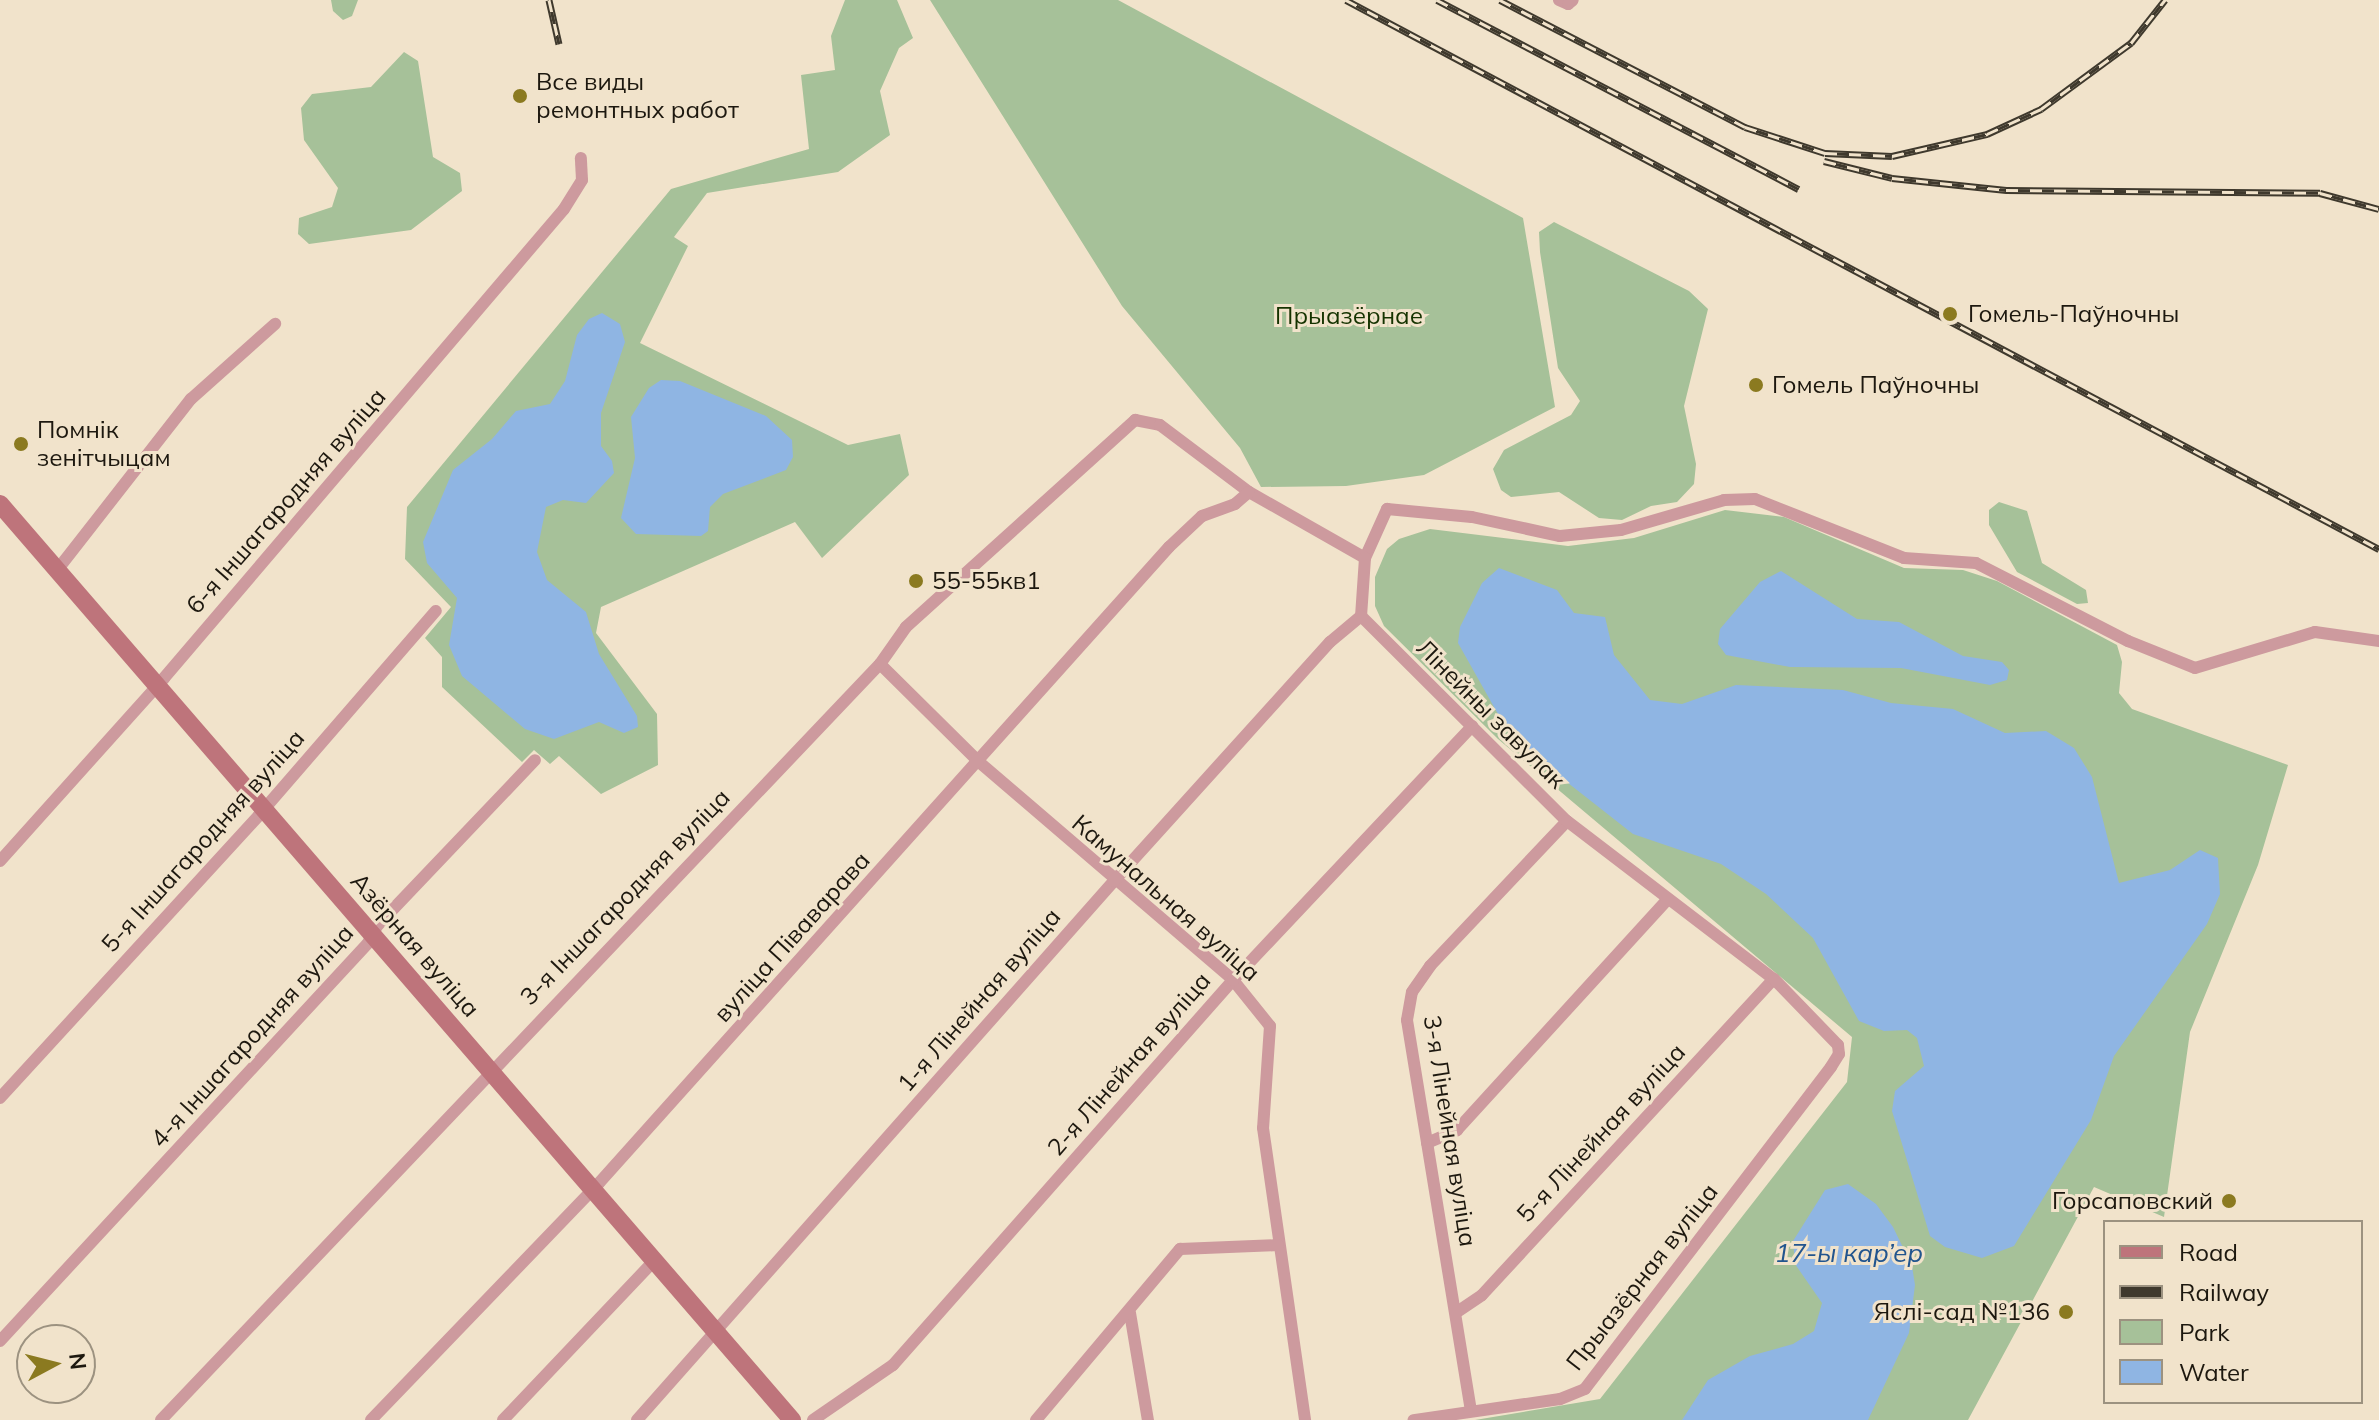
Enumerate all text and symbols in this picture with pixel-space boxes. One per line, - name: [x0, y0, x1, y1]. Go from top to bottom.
- place label: Все виды ремонтных работ: [536, 68, 739, 124]
- marker: Все виды ремонтных работ: [511, 87, 529, 105]
- place label: Гомель-Паўночны: [1968, 300, 2179, 328]
- park label: Прыазёрнае: [1275, 302, 1423, 330]
- marker: Гомель-Паўночны: [1939, 303, 1961, 325]
- place label: Гомель Паўночны: [1772, 371, 1979, 399]
- marker: Гомель Паўночны: [1747, 376, 1765, 394]
- street label: 6-я Іншагародняя вуліца: [180, 382, 392, 620]
- place label: Помнік зенітчыцам: [37, 416, 171, 472]
- marker: Помнік зенітчыцам: [12, 435, 30, 453]
- place label: 55-55кв1: [932, 567, 1041, 595]
- marker: 55-55кв1: [907, 572, 925, 590]
- street label: Лінейны завулак: [1411, 634, 1571, 794]
- street label: 5-я Іншагародняя вуліца: [95, 724, 311, 958]
- street label: 3-я Іншагародняя вуліца: [514, 783, 736, 1011]
- street label: Камунальная вуліца: [1066, 809, 1266, 987]
- street label: вуліца Піваварава: [708, 846, 876, 1028]
- street label: Азёрная вуліца: [345, 867, 485, 1023]
- street label: 1-я Лінейная вуліца: [891, 902, 1067, 1098]
- street label: 4-я Іншагародняя вуліца: [144, 919, 360, 1153]
- street label: 2-я Лінейная вуліца: [1041, 966, 1217, 1162]
- street label: 3-я Лінейная вуліца: [1417, 1013, 1483, 1249]
- street label: 5-я Лінейная вуліца: [1511, 1038, 1691, 1228]
- street label: Прыазёрная вуліца: [1560, 1178, 1724, 1376]
- place label: Горсаповский: [2052, 1187, 2213, 1215]
- marker: Горсаповский: [2220, 1192, 2238, 1210]
- legend: [2103, 1220, 2363, 1404]
- water label: 17-ы кар’ер: [1775, 1237, 1923, 1269]
- text: Road: [2179, 1237, 2238, 1267]
- text: Railway: [2179, 1277, 2269, 1307]
- place label: Яслі-сад №136: [1874, 1298, 2050, 1326]
- marker: Яслі-сад №136: [2057, 1303, 2075, 1321]
- text: Park: [2179, 1317, 2230, 1347]
- north arrow: [16, 1324, 96, 1404]
- text: N: [63, 1351, 93, 1371]
- text: Water: [2179, 1357, 2249, 1387]

